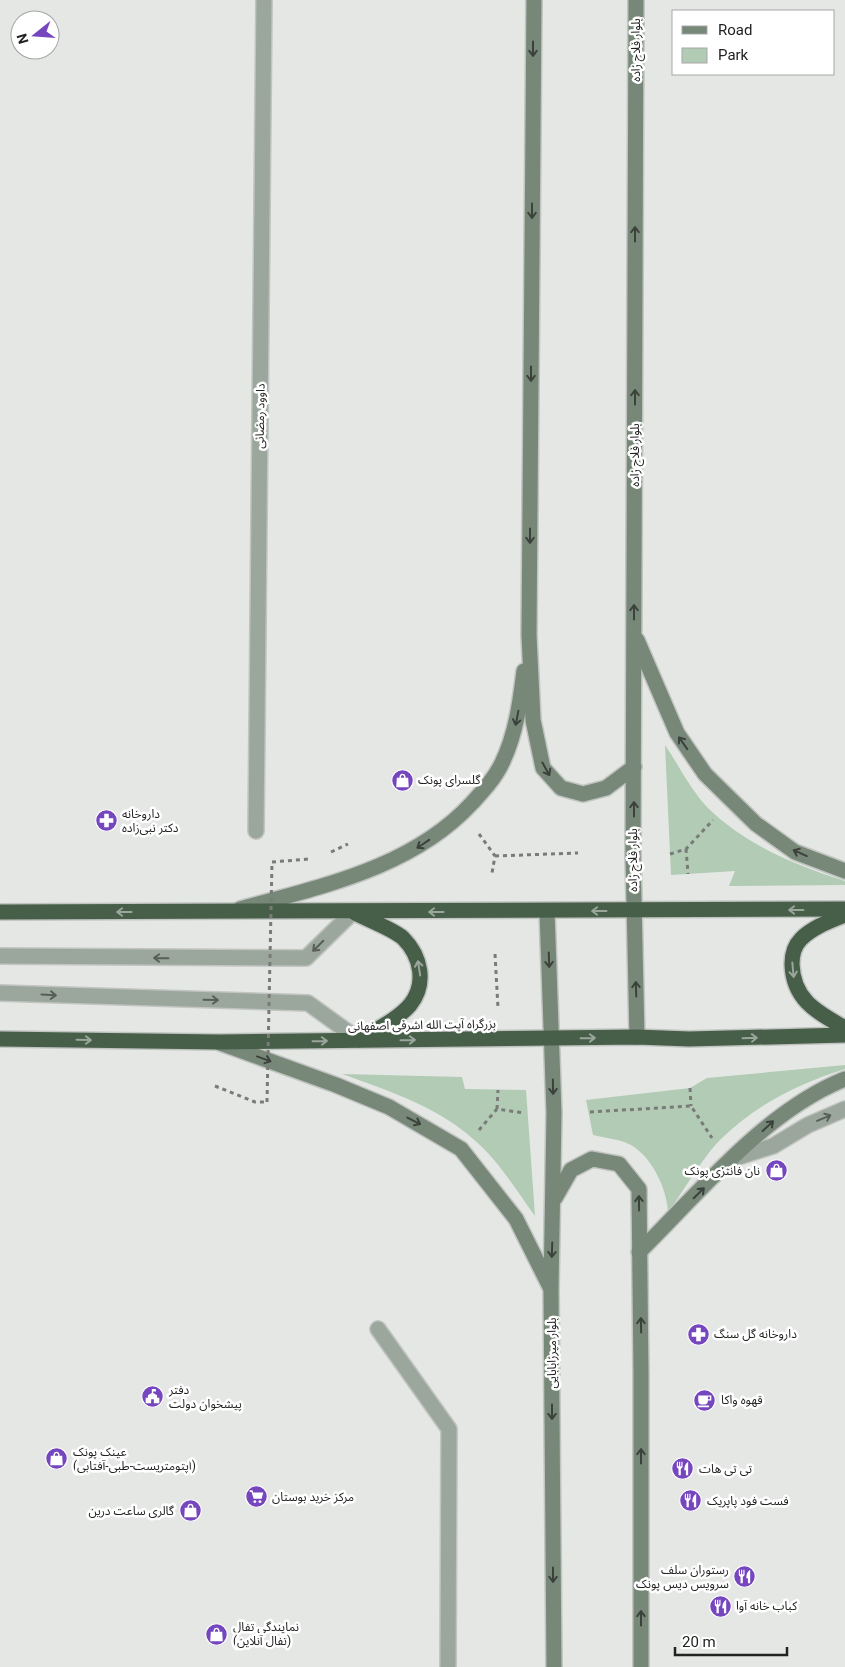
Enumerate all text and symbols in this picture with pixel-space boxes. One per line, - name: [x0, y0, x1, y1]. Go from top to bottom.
- north arrow: [10, 10, 60, 60]
- legend: [672, 10, 835, 75]
- street label: بلوار فلاح زاده: [629, 18, 645, 82]
- text: Road: [718, 21, 752, 39]
- text: N: [13, 32, 32, 46]
- one-way arrow: [528, 40, 538, 56]
- text: Park: [718, 46, 749, 64]
- one-way arrow: [527, 202, 537, 219]
- one-way arrow: [630, 227, 640, 243]
- one-way arrow: [526, 365, 536, 381]
- street label: داوود رمضانی: [252, 383, 268, 449]
- one-way arrow: [630, 389, 640, 406]
- street label: بلوار فلاح زاده: [628, 423, 644, 487]
- one-way arrow: [525, 528, 535, 544]
- one-way arrow: [629, 604, 639, 620]
- one-way arrow: [512, 709, 521, 725]
- one-way arrow: [678, 736, 688, 750]
- one-way arrow: [541, 761, 551, 776]
- shop icon: گلسرای پونک: [390, 768, 414, 792]
- place label: گلسرای پونک: [418, 773, 481, 788]
- one-way arrow: [629, 802, 638, 818]
- place label: داروخانه دکتر نبی‌زاده: [122, 807, 179, 835]
- pharmacy icon: داروخانه دکتر نبی‌زاده: [94, 809, 118, 833]
- street label: بلوار فلاح زاده: [626, 828, 642, 892]
- one-way arrow: [416, 839, 430, 849]
- one-way arrow: [793, 848, 808, 858]
- one-way arrow: [789, 905, 805, 915]
- one-way arrow: [591, 906, 608, 916]
- one-way arrow: [116, 907, 132, 917]
- one-way arrow: [429, 907, 445, 917]
- one-way arrow: [312, 940, 324, 952]
- one-way arrow: [544, 951, 554, 967]
- one-way arrow: [153, 953, 169, 963]
- one-way arrow: [414, 961, 424, 977]
- one-way arrow: [788, 961, 798, 977]
- one-way arrow: [631, 981, 641, 997]
- one-way arrow: [40, 991, 56, 1000]
- one-way arrow: [202, 995, 219, 1005]
- street label: بزرگراه آیت الله اشرفی اصفهانی: [348, 1017, 496, 1033]
- one-way arrow: [579, 1033, 595, 1043]
- one-way arrow: [742, 1033, 758, 1042]
- one-way arrow: [75, 1035, 91, 1045]
- one-way arrow: [399, 1035, 415, 1045]
- one-way arrow: [312, 1036, 328, 1046]
- one-way arrow: [256, 1055, 272, 1064]
- one-way arrow: [548, 1078, 558, 1095]
- one-way arrow: [816, 1113, 831, 1123]
- one-way arrow: [407, 1116, 422, 1126]
- one-way arrow: [762, 1120, 775, 1132]
- shop icon: نان فانتزی پونک: [764, 1159, 788, 1183]
- place label: نان فانتزی پونک: [684, 1164, 760, 1179]
- one-way arrow: [693, 1187, 705, 1199]
- one-way arrow: [634, 1195, 644, 1212]
- one-way arrow: [548, 1241, 557, 1257]
- street label: بلوار میرزابابایی: [545, 1317, 559, 1389]
- one-way arrow: [636, 1317, 646, 1334]
- pharmacy icon: داروخانه گل سنگ: [686, 1322, 710, 1346]
- place label: داروخانه گل سنگ: [714, 1327, 797, 1341]
- place label: دفتر پیشخوان دولت: [168, 1383, 242, 1412]
- public building icon: دفتر پیشخوان دولت: [141, 1385, 165, 1409]
- cafe icon: قهوه واکا: [693, 1388, 717, 1412]
- place label: قهوه واکا: [721, 1393, 763, 1407]
- one-way arrow: [547, 1404, 557, 1420]
- place label: عینک پونک (اپتومتریست-طبی-آفتابی): [73, 1445, 196, 1474]
- shop icon: عینک پونک (اپتومتریست-طبی-آفتابی): [45, 1447, 69, 1471]
- one-way arrow: [636, 1448, 646, 1464]
- restaurant icon: تی تی هات: [671, 1457, 695, 1481]
- place label: تی تی هات: [699, 1462, 753, 1476]
- supermarket icon: مرکز خرید بوستان: [244, 1485, 268, 1509]
- restaurant icon: فست فود پاپریک: [679, 1489, 703, 1513]
- place label: مرکز خرید بوستان: [272, 1490, 354, 1504]
- place label: فست فود پاپریک: [707, 1494, 789, 1509]
- shop icon: گالری ساعت درین: [178, 1499, 202, 1523]
- place label: گالری ساعت درین: [88, 1504, 175, 1518]
- place label: رستوران سلف سرویس دیس پونک: [636, 1563, 729, 1592]
- restaurant icon: رستوران سلف سرویس دیس پونک: [733, 1565, 757, 1589]
- one-way arrow: [549, 1566, 558, 1582]
- restaurant icon: کباب خانه آوا: [708, 1594, 732, 1618]
- place label: کباب خانه آوا: [736, 1599, 798, 1613]
- one-way arrow: [636, 1611, 646, 1627]
- place label: نمایندگی تفال (تفال آنلاین): [233, 1620, 299, 1648]
- shop icon: نمایندگی تفال (تفال آنلاین): [205, 1622, 229, 1646]
- scale bar: [675, 1624, 788, 1656]
- text: 20 m: [682, 1633, 716, 1651]

